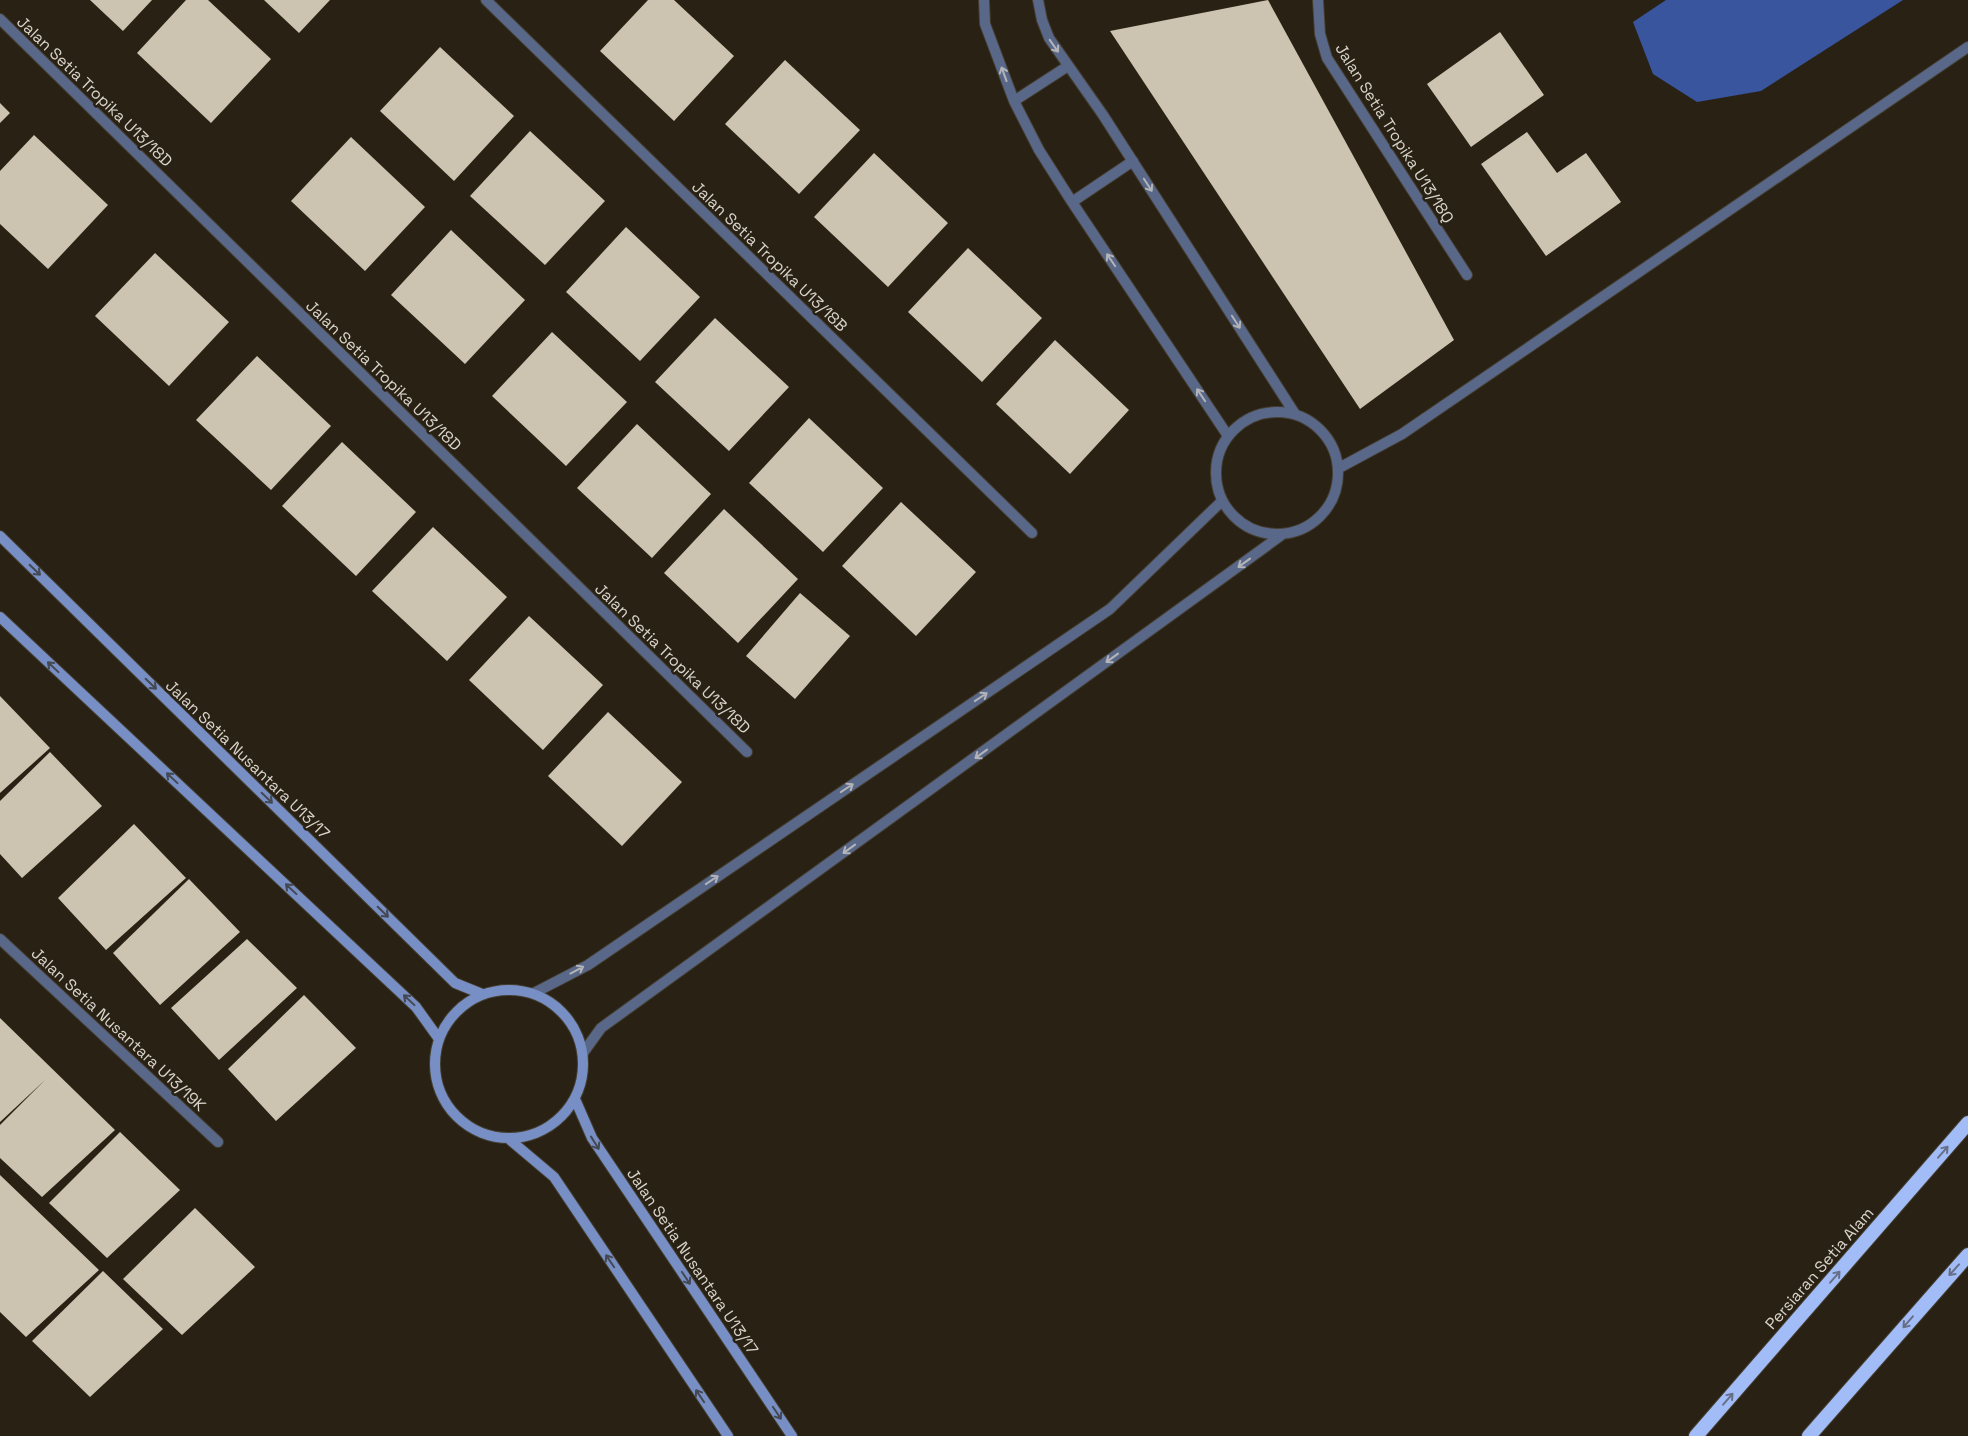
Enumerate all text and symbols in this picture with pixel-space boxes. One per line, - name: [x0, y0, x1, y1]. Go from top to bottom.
- street label: Jalan Setia Tropika U13/18D: [12, 11, 177, 171]
- one-way arrow: [1049, 38, 1059, 52]
- street label: Jalan Setia Tropika U13/18Q: [1330, 39, 1459, 227]
- one-way arrow: [999, 67, 1008, 82]
- street label: Jalan Setia Tropika U13/18B: [687, 176, 852, 336]
- one-way arrow: [1143, 178, 1154, 192]
- one-way arrow: [1106, 253, 1116, 267]
- street label: Jalan Setia Tropika U13/18D: [301, 295, 466, 455]
- one-way arrow: [1231, 315, 1241, 329]
- one-way arrow: [1196, 388, 1206, 402]
- one-way arrow: [1237, 558, 1251, 568]
- one-way arrow: [29, 564, 41, 576]
- street label: Jalan Setia Tropika U13/18D: [590, 578, 755, 738]
- one-way arrow: [1106, 653, 1119, 664]
- one-way arrow: [47, 661, 60, 673]
- street label: Jalan Setia Nusantara U13/17: [161, 675, 334, 844]
- one-way arrow: [144, 678, 157, 690]
- one-way arrow: [974, 692, 988, 702]
- one-way arrow: [974, 749, 988, 759]
- one-way arrow: [166, 772, 178, 784]
- one-way arrow: [839, 783, 853, 793]
- one-way arrow: [260, 792, 273, 804]
- one-way arrow: [842, 844, 856, 854]
- one-way arrow: [705, 875, 719, 885]
- one-way arrow: [284, 883, 297, 895]
- one-way arrow: [376, 906, 389, 918]
- street label: Jalan Setia Nusantara U13/19K: [27, 943, 211, 1116]
- one-way arrow: [570, 965, 585, 975]
- one-way arrow: [403, 994, 416, 1006]
- one-way arrow: [590, 1136, 601, 1150]
- one-way arrow: [1937, 1145, 1949, 1158]
- street label: Jalan Setia Nusantara U13/17: [622, 1164, 763, 1359]
- street label: Persiaran Setia Alam: [1760, 1203, 1878, 1334]
- one-way arrow: [605, 1254, 615, 1268]
- one-way arrow: [1948, 1264, 1960, 1277]
- one-way arrow: [1829, 1270, 1840, 1283]
- one-way arrow: [681, 1271, 691, 1285]
- one-way arrow: [1903, 1316, 1914, 1329]
- one-way arrow: [695, 1389, 705, 1403]
- one-way arrow: [1722, 1393, 1734, 1406]
- one-way arrow: [772, 1405, 782, 1419]

